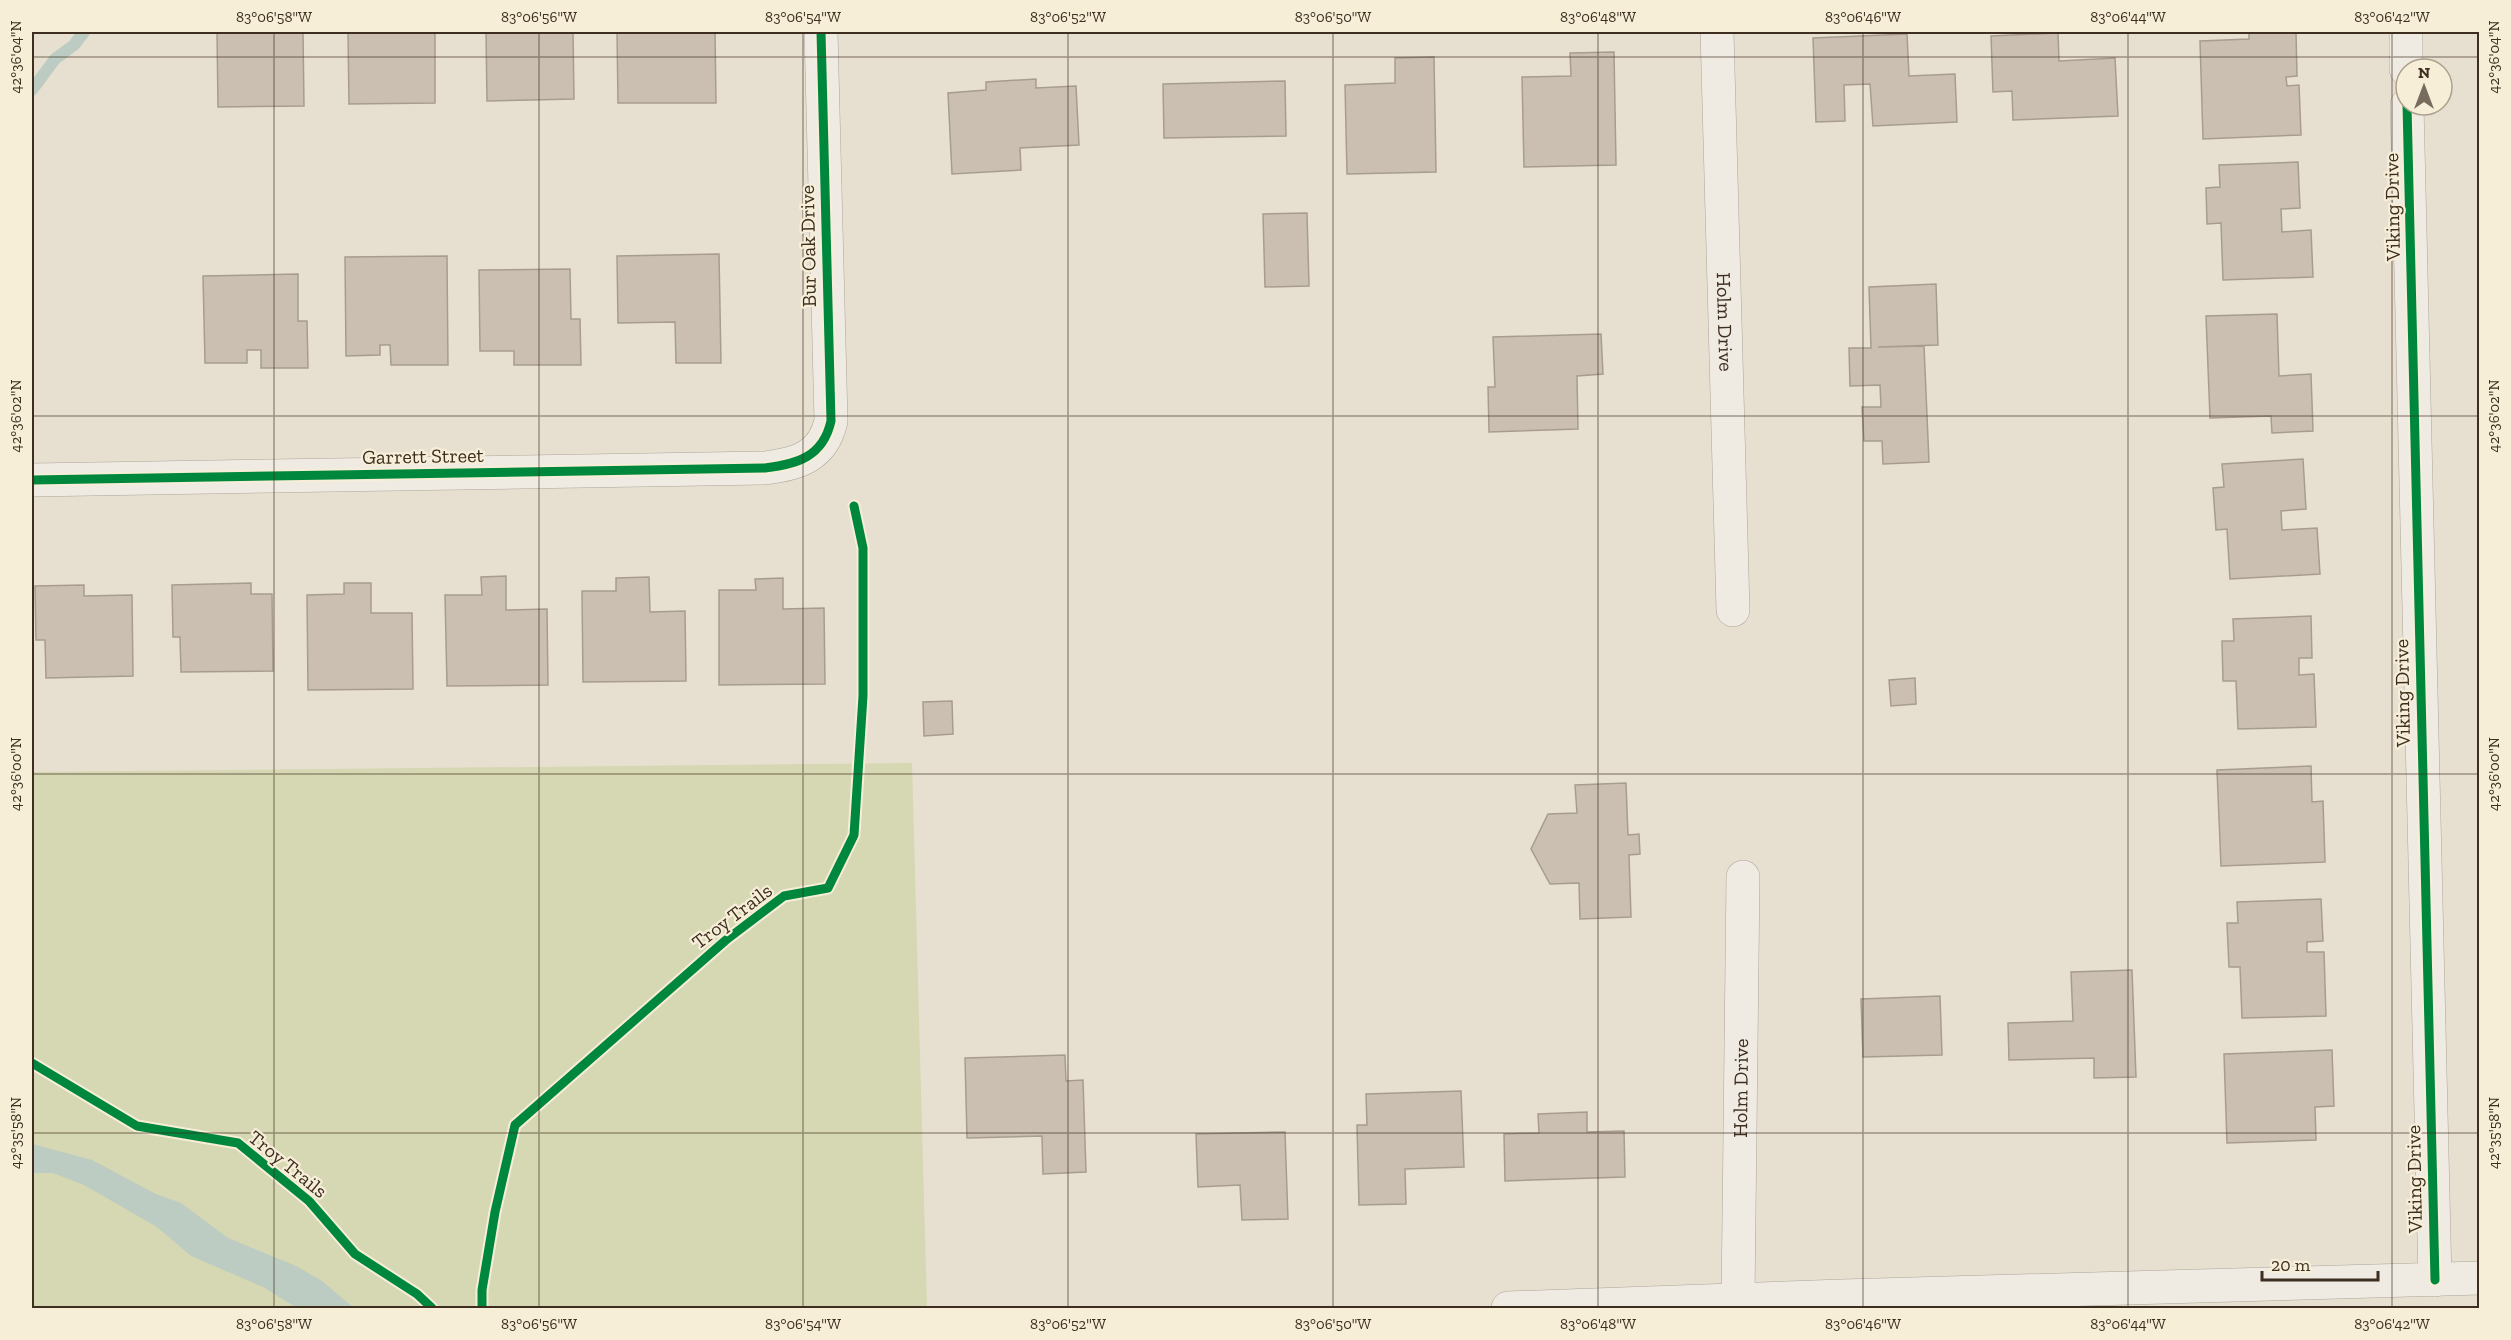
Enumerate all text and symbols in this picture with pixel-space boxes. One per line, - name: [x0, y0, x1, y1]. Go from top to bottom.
- text: 83°06'58"W: [236, 8, 312, 26]
- text: 83°06'56"W: [501, 8, 577, 26]
- text: 83°06'54"W: [765, 8, 841, 26]
- text: 83°06'52"W: [1030, 8, 1106, 26]
- text: 83°06'50"W: [1295, 8, 1371, 26]
- text: 83°06'48"W: [1560, 8, 1636, 26]
- text: 83°06'46"W: [1825, 8, 1901, 26]
- text: 83°06'44"W: [2090, 8, 2166, 26]
- text: 83°06'42"W: [2354, 8, 2430, 26]
- text: 42°36'04"N: [7, 21, 25, 93]
- text: 42°36'04"N: [2485, 21, 2503, 93]
- north arrow: [2394, 57, 2454, 117]
- text: N: [2418, 63, 2430, 82]
- street label: Viking Drive: [2379, 153, 2405, 262]
- street label: Bur Oak Drive: [795, 185, 821, 307]
- street label: Holm Drive: [1712, 272, 1738, 372]
- text: 42°36'02"N: [7, 380, 25, 452]
- text: 42°36'02"N: [2485, 380, 2503, 452]
- street label: Garrett Street: [362, 443, 485, 469]
- street label: Viking Drive: [2389, 639, 2415, 748]
- text: 42°36'00"N: [7, 737, 25, 811]
- text: 42°36'00"N: [2485, 737, 2503, 811]
- street label: Troy Trails: [687, 878, 777, 954]
- street label: Holm Drive: [1728, 1038, 1753, 1138]
- text: 42°35'58"N: [7, 1097, 25, 1169]
- text: 42°35'58"N: [2485, 1097, 2503, 1169]
- street label: Troy Trails: [244, 1125, 332, 1203]
- street label: Viking Drive: [2401, 1125, 2427, 1234]
- scale bar: [2262, 1244, 2378, 1282]
- text: 20 m: [2271, 1254, 2311, 1276]
- text: 83°06'58"W: [236, 1315, 312, 1333]
- text: 83°06'56"W: [501, 1315, 577, 1333]
- text: 83°06'54"W: [765, 1315, 841, 1333]
- text: 83°06'52"W: [1030, 1315, 1106, 1333]
- text: 83°06'50"W: [1295, 1315, 1371, 1333]
- text: 83°06'48"W: [1560, 1315, 1636, 1333]
- text: 83°06'46"W: [1825, 1315, 1901, 1333]
- text: 83°06'44"W: [2090, 1315, 2166, 1333]
- text: 83°06'42"W: [2354, 1315, 2430, 1333]

